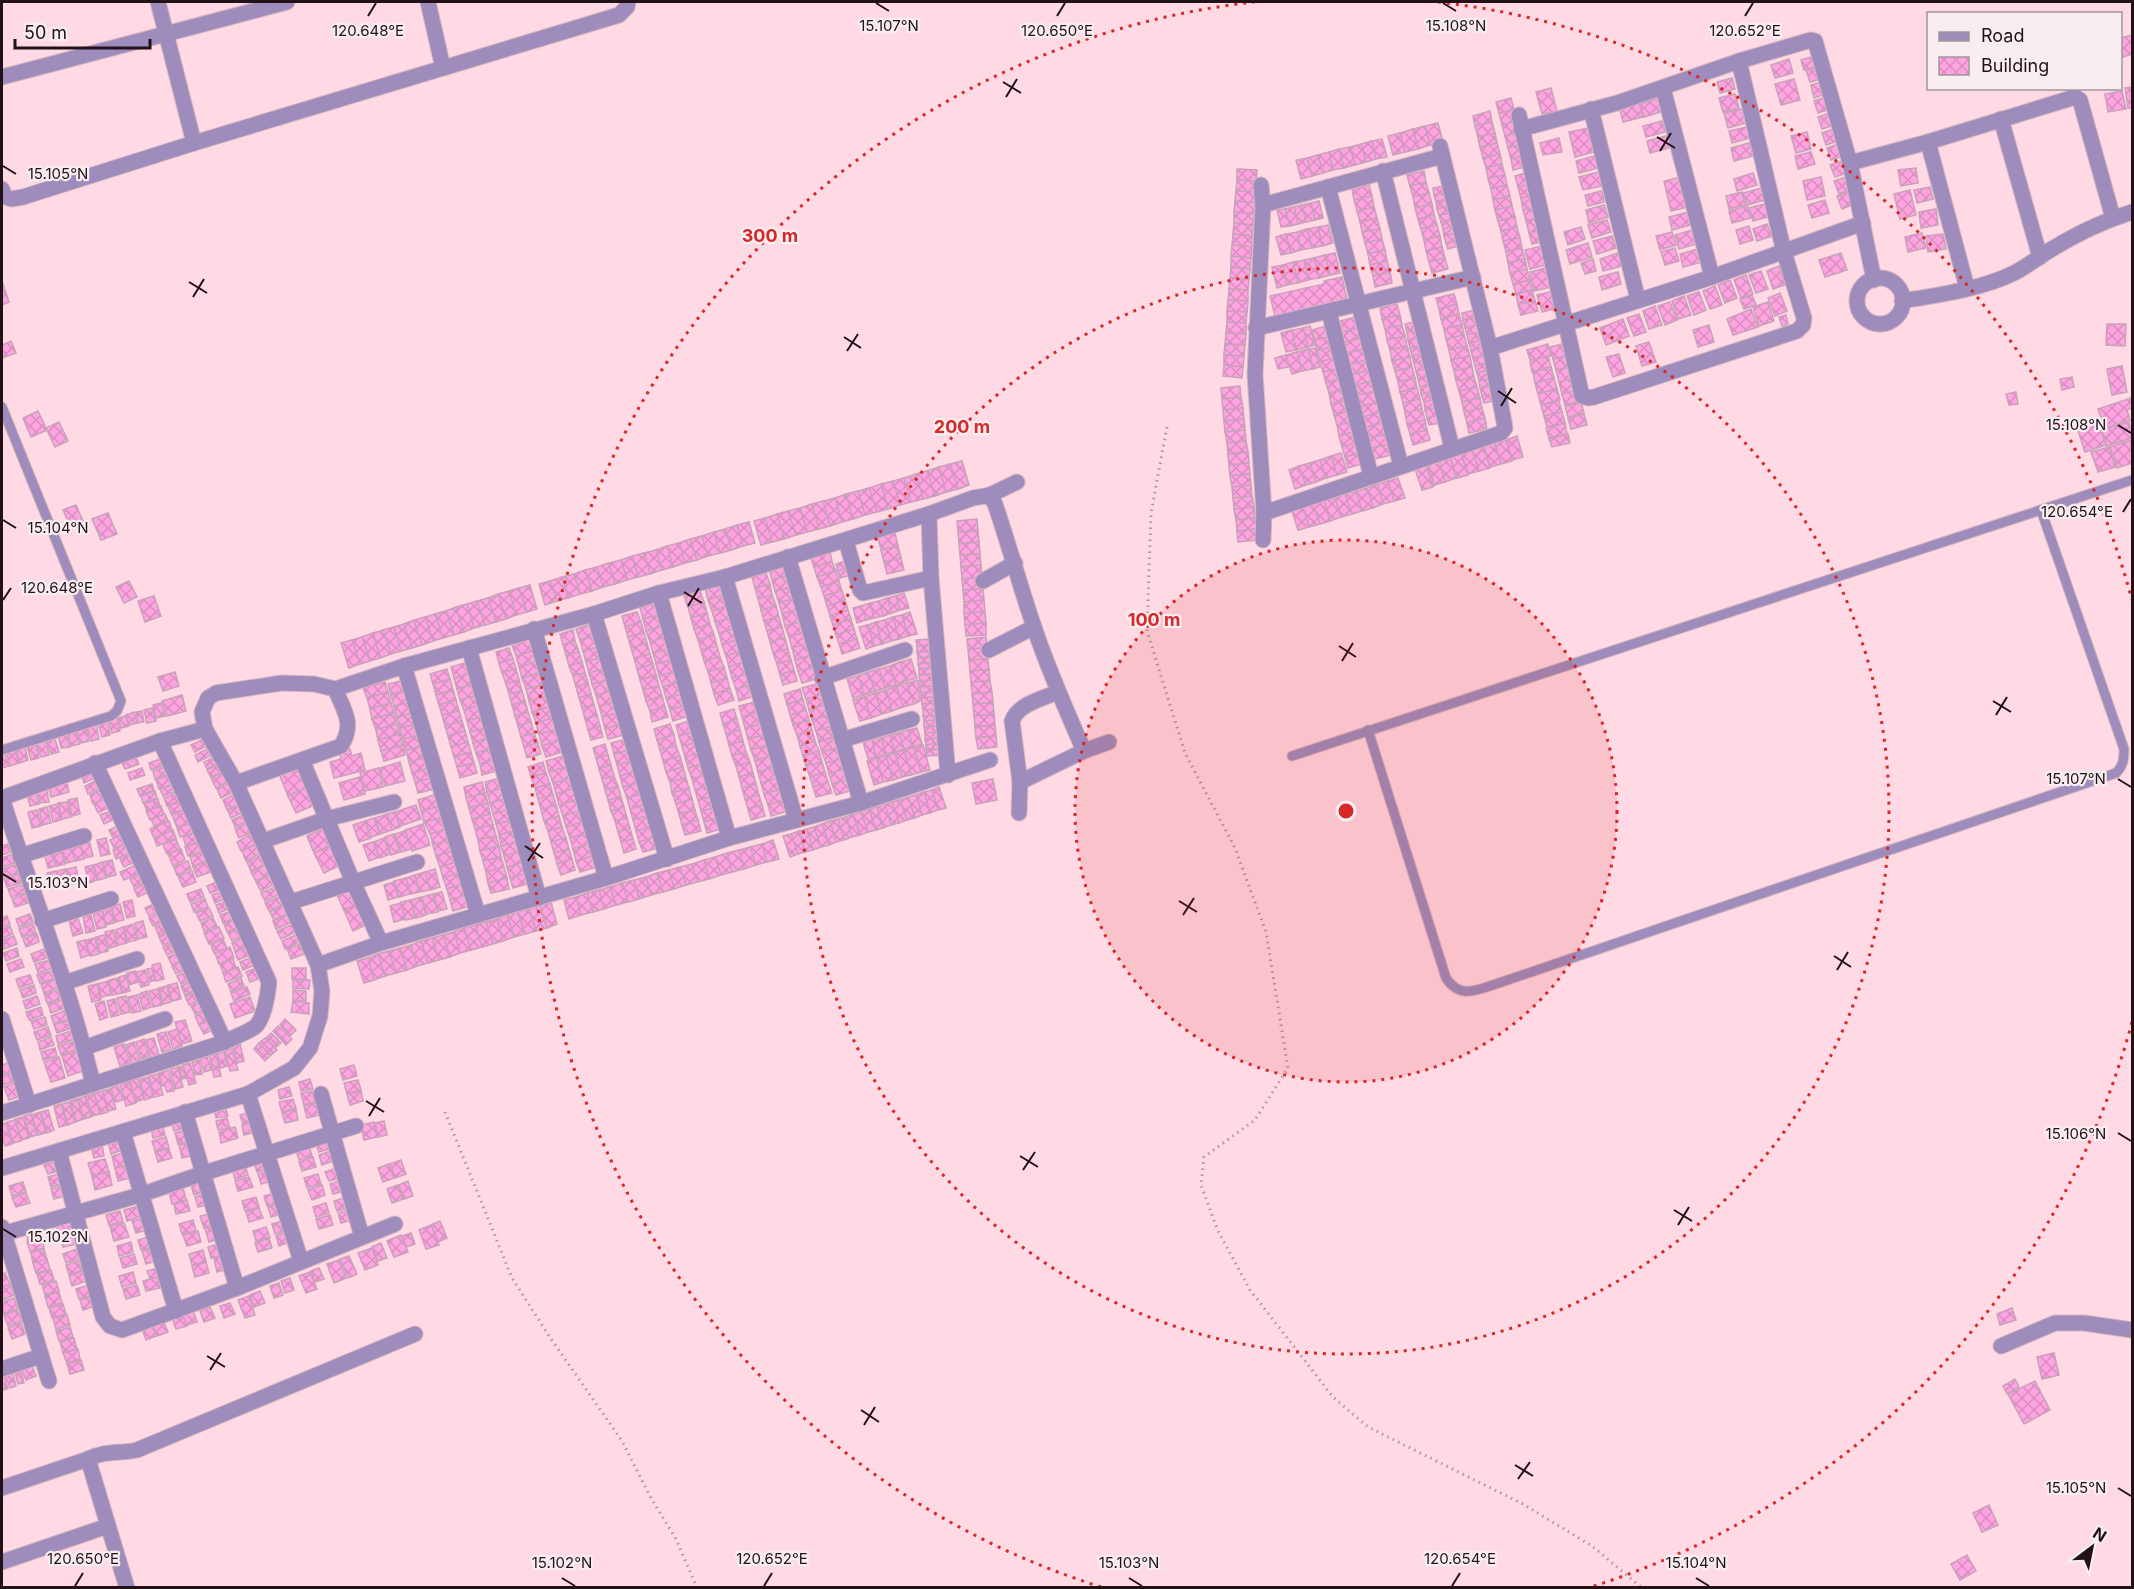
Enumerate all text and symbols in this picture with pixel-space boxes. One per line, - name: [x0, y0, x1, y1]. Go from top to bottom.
- scale bar: [15, 12, 150, 50]
- legend: [1927, 12, 2122, 90]
- text: 15.107°N: [859, 16, 919, 35]
- text: 15.108°N: [1426, 16, 1486, 35]
- text: 120.648°E: [332, 21, 404, 40]
- text: 120.650°E: [1021, 21, 1093, 40]
- text: 120.652°E: [1709, 21, 1781, 40]
- text: 50 m: [24, 22, 67, 43]
- text: Road: [1981, 25, 2024, 46]
- text: Building: [1981, 55, 2049, 76]
- text: 15.105°N: [28, 164, 88, 183]
- text: 300 m: [742, 225, 798, 246]
- text: 15.108°N: [2046, 415, 2106, 434]
- text: 200 m: [934, 416, 990, 437]
- text: 120.654°E: [2041, 502, 2113, 521]
- text: 15.104°N: [28, 518, 88, 537]
- text: 120.648°E: [21, 578, 93, 597]
- text: 100 m: [1128, 609, 1180, 630]
- text: 15.107°N: [2046, 769, 2106, 788]
- centre of rings: [1336, 801, 1356, 821]
- text: 15.103°N: [28, 873, 88, 892]
- text: 15.106°N: [2046, 1124, 2106, 1143]
- text: 15.102°N: [28, 1227, 88, 1246]
- text: 15.105°N: [2046, 1478, 2106, 1497]
- north arrow: [2062, 1517, 2122, 1577]
- text: N: [2089, 1523, 2110, 1546]
- text: 120.650°E: [47, 1549, 119, 1568]
- text: 120.652°E: [736, 1549, 808, 1568]
- text: 120.654°E: [1424, 1549, 1496, 1568]
- text: 15.102°N: [532, 1553, 592, 1572]
- text: 15.103°N: [1099, 1553, 1159, 1572]
- text: 15.104°N: [1666, 1553, 1726, 1572]

